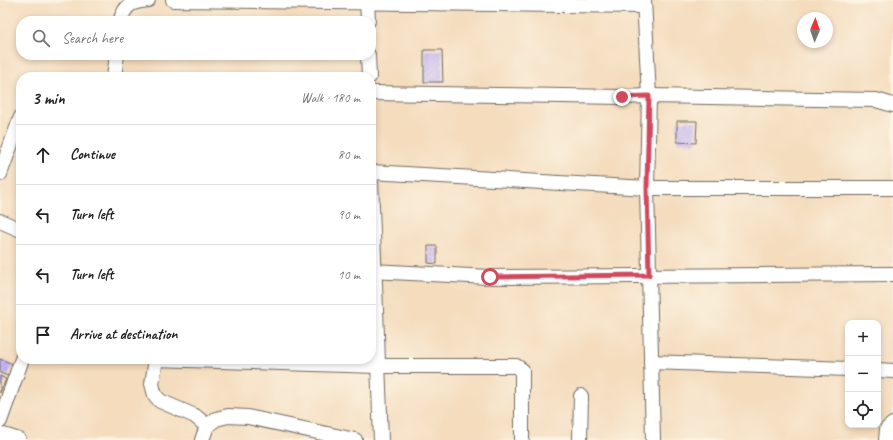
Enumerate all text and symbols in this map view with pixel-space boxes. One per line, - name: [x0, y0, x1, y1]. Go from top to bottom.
- north arrow: [797, 12, 833, 48]
- search box: [16, 16, 376, 60]
- icon: search: [30, 27, 52, 49]
- text: Search here: [62, 29, 123, 48]
- text: 3 min: [32, 88, 65, 109]
- route end: [613, 88, 631, 106]
- text: Walk · 180 m: [301, 90, 360, 106]
- icon: ahead: [32, 144, 54, 166]
- text: Continue: [70, 145, 115, 164]
- text: 80 m: [338, 147, 360, 163]
- icon: left: [32, 204, 54, 226]
- text: Turn left: [70, 205, 113, 224]
- text: 90 m: [338, 207, 360, 223]
- icon: left: [32, 264, 54, 286]
- text: Turn left: [70, 265, 113, 284]
- text: 10 m: [338, 267, 360, 283]
- route start: [481, 268, 499, 286]
- map controls: [845, 320, 881, 428]
- button: +: [845, 320, 881, 356]
- icon: arrive: [32, 324, 54, 346]
- text: Arrive at destination: [70, 325, 177, 344]
- button: −: [845, 356, 881, 392]
- button: locate: [845, 392, 881, 428]

